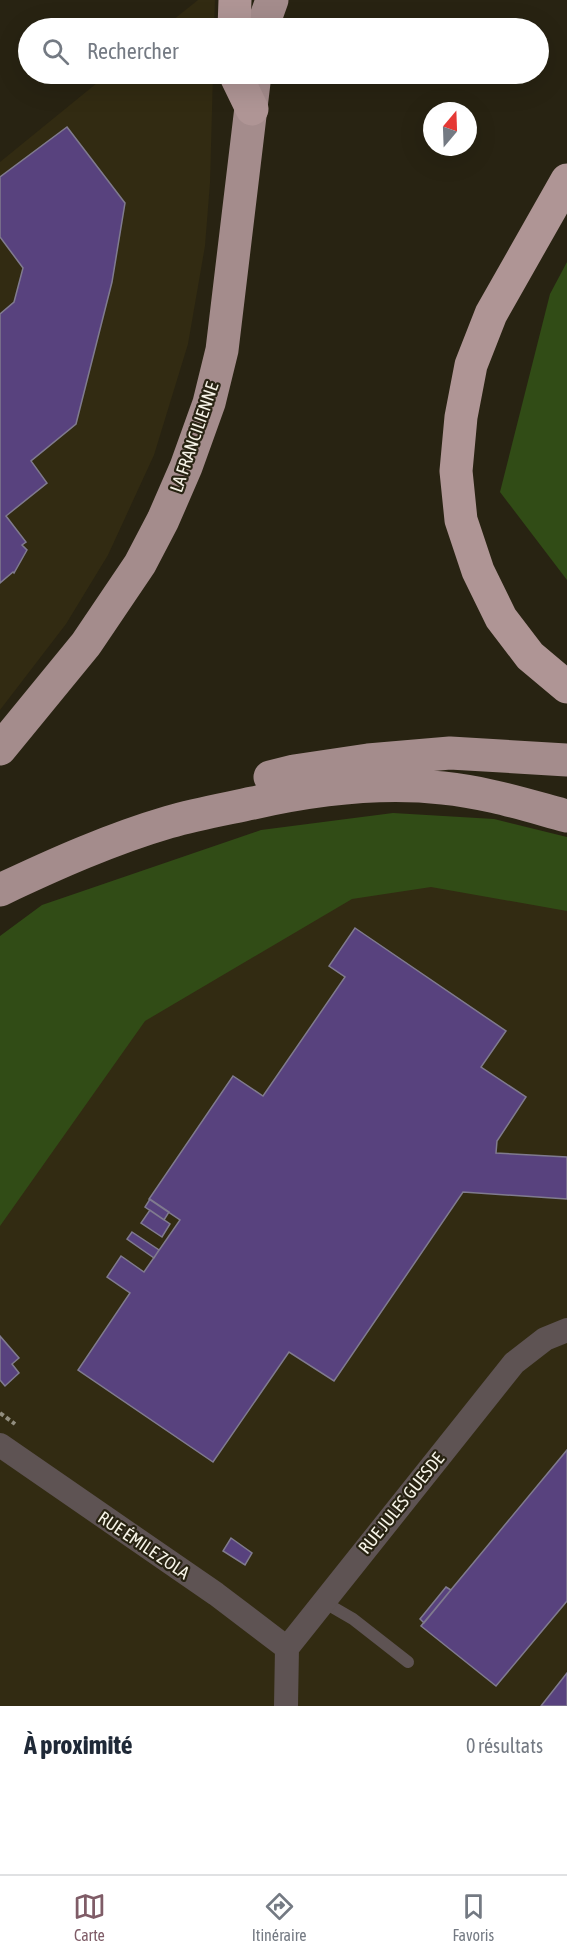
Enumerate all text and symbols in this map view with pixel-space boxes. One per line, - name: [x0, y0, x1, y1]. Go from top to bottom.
- search box: [18, 18, 549, 84]
- icon: search: [39, 35, 72, 68]
- text: Rechercher: [87, 38, 178, 64]
- north arrow: [423, 102, 477, 156]
- street label: LA FRANCILIENNE: [165, 379, 223, 495]
- street label: RUE JULES GUESDE: [354, 1448, 448, 1558]
- street label: RUE ÉMILE ZOLA: [94, 1507, 194, 1583]
- text: À proximité: [24, 1730, 132, 1760]
- text: 0 résultats: [466, 1734, 543, 1757]
- tab: Carte: [73, 1890, 106, 1944]
- tab: Itinéraire: [252, 1890, 307, 1944]
- tab: Favoris: [452, 1890, 494, 1944]

